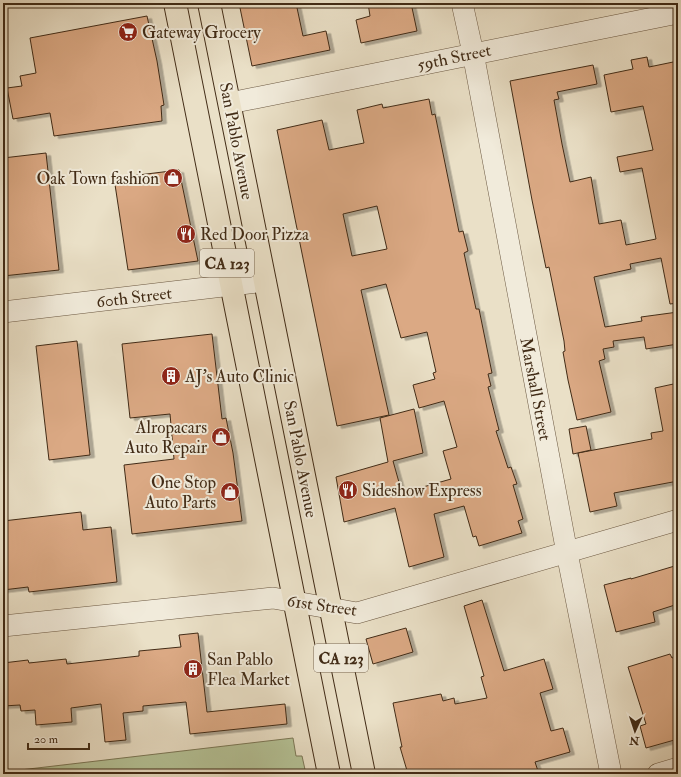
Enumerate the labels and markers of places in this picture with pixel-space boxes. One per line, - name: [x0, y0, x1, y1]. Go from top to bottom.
- supermarket icon: Gateway Grocery: [117, 21, 139, 43]
- place label: Gateway Grocery: [142, 22, 261, 44]
- shop icon: Oak Town fashion: [162, 167, 184, 189]
- place label: Oak Town fashion: [37, 168, 159, 189]
- restaurant icon: Red Door Pizza: [175, 223, 197, 245]
- place label: Red Door Pizza: [200, 224, 310, 245]
- building icon: AJ's Auto Clinic: [160, 365, 182, 387]
- place label: AJ's Auto Clinic: [184, 366, 294, 388]
- place label: Alropacars Auto Repair: [124, 417, 208, 459]
- shop icon: Alropacars Auto Repair: [210, 426, 232, 448]
- place label: One Stop Auto Parts: [144, 472, 216, 513]
- restaurant icon: Sideshow Express: [337, 479, 359, 501]
- place label: Sideshow Express: [362, 480, 482, 502]
- shop icon: One Stop Auto Parts: [219, 481, 241, 503]
- place label: San Pablo Flea Market: [207, 649, 290, 690]
- building icon: San Pablo Flea Market: [182, 658, 204, 680]

